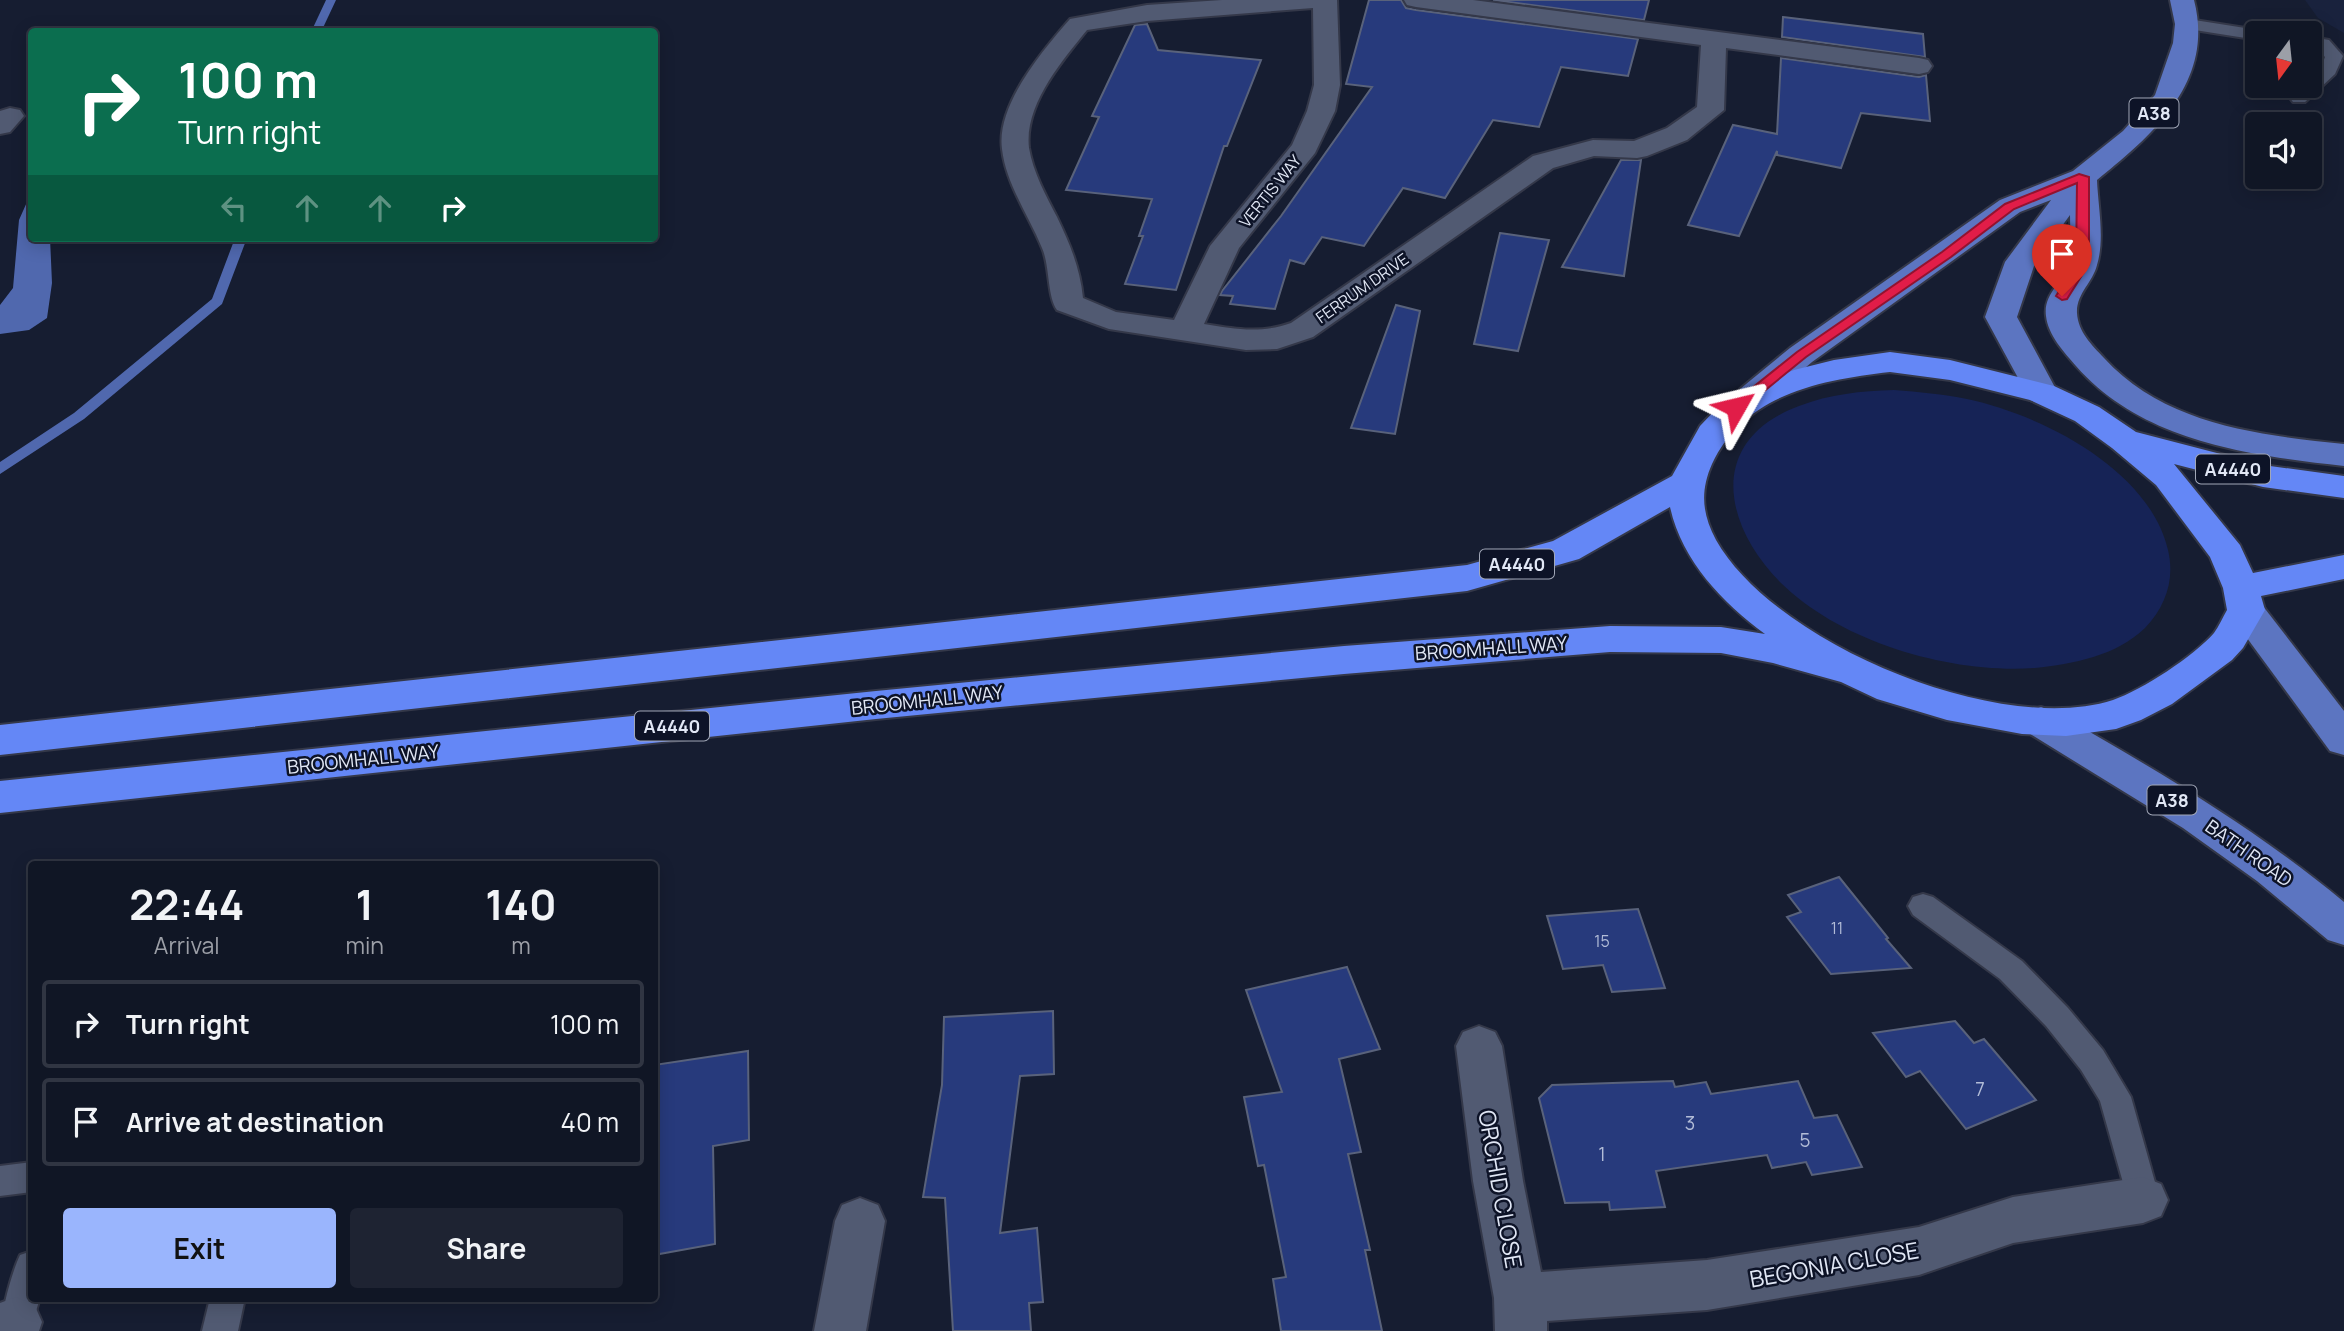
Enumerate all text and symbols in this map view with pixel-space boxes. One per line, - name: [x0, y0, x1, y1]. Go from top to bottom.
- north arrow: [2245, 21, 2322, 98]
- map controls: [2245, 21, 2322, 189]
- text: 100 m: [178, 46, 318, 113]
- icon: right: [63, 56, 154, 147]
- road number: A38: [2130, 98, 2178, 128]
- text: Turn right: [178, 110, 321, 154]
- button: sound: [2245, 112, 2322, 189]
- street label: VERTIS WAY: [1234, 150, 1306, 232]
- icon: left: [215, 189, 253, 227]
- icon: ahead: [288, 189, 326, 227]
- icon: ahead: [361, 189, 399, 227]
- icon: right: [434, 189, 472, 227]
- pin: [2032, 224, 2092, 296]
- icon: arrive: [2043, 235, 2081, 273]
- street label: FERRUM DRIVE: [1311, 248, 1413, 328]
- position arrow: [1699, 370, 1773, 444]
- road number: A4440: [2196, 454, 2270, 484]
- road number: A4440: [1480, 550, 1554, 578]
- street label: BROOMHALL WAY: [1414, 630, 1568, 666]
- street label: BROOMHALL WAY: [850, 679, 1005, 721]
- road number: A4440: [635, 712, 709, 740]
- street label: BROOMHALL WAY: [286, 738, 441, 780]
- road number: A38: [2148, 786, 2196, 814]
- street label: BATH ROAD: [2200, 813, 2298, 893]
- text: 22:44: [129, 875, 244, 933]
- text: 1: [355, 875, 374, 933]
- text: 140: [485, 875, 557, 933]
- house number: 11: [1831, 917, 1843, 939]
- text: Arrival: [154, 929, 220, 961]
- text: min: [345, 929, 384, 961]
- text: m: [511, 929, 531, 961]
- house number: 15: [1594, 930, 1610, 952]
- icon: right: [67, 1005, 105, 1043]
- text: Turn right: [126, 1006, 250, 1042]
- text: 100 m: [550, 1006, 619, 1042]
- house number: 7: [1975, 1076, 1985, 1102]
- icon: arrive: [67, 1103, 105, 1141]
- text: Arrive at destination: [126, 1104, 384, 1140]
- text: 40 m: [561, 1104, 619, 1140]
- street label: ORCHID CLOSE: [1471, 1107, 1531, 1271]
- house number: 3: [1685, 1110, 1695, 1136]
- house number: 5: [1800, 1127, 1811, 1153]
- house number: 1: [1598, 1141, 1606, 1167]
- button: Exit: [63, 1208, 336, 1288]
- button: Share: [350, 1208, 623, 1288]
- street label: BEGONIA CLOSE: [1747, 1233, 1921, 1295]

